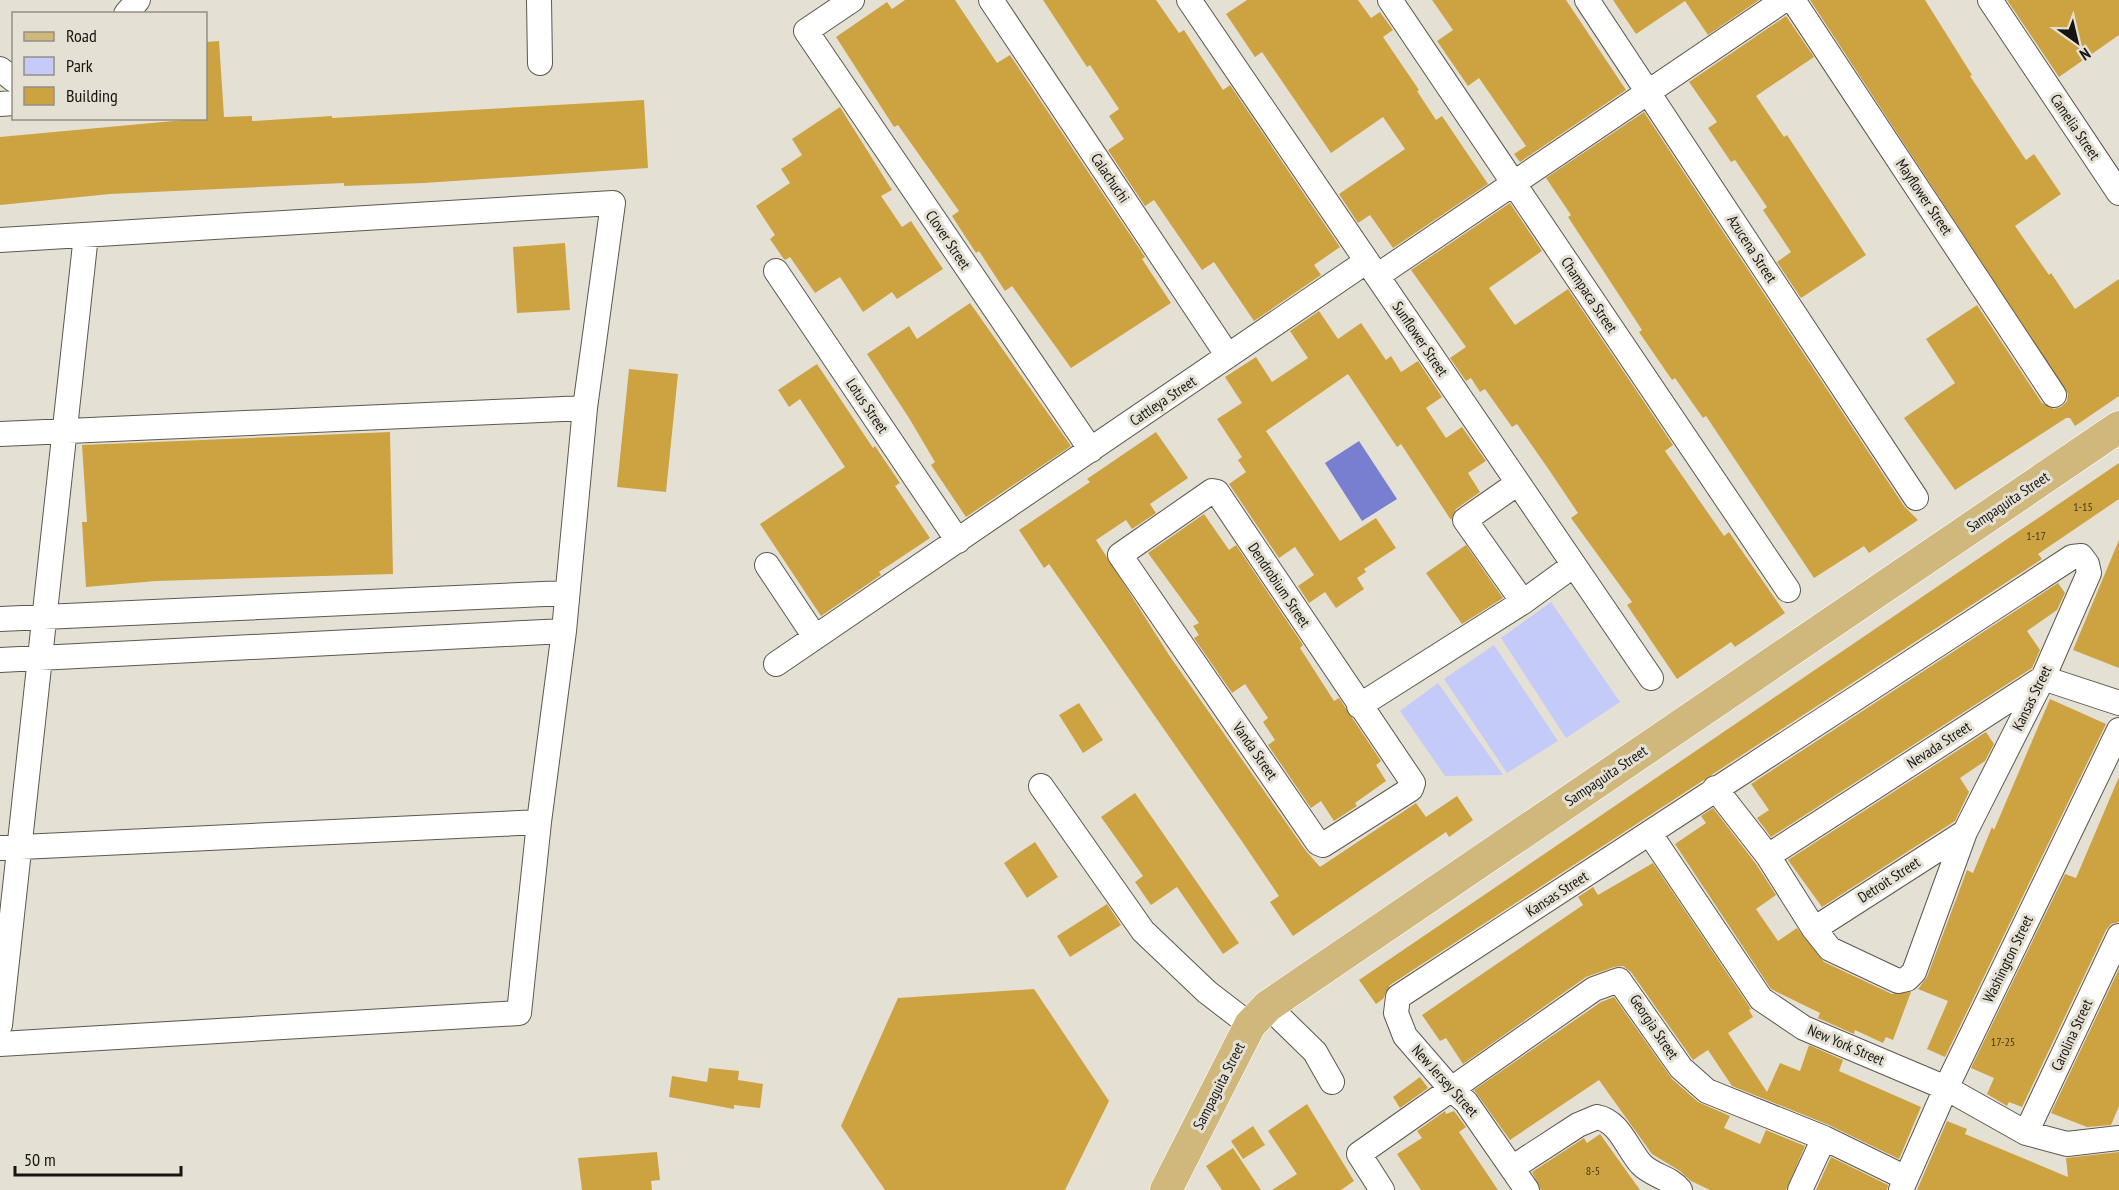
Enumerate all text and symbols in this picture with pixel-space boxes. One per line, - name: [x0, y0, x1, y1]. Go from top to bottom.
- legend: [12, 12, 207, 120]
- north arrow: [2047, 12, 2107, 72]
- text: Road: [66, 24, 97, 47]
- text: N: [2076, 44, 2095, 65]
- text: Park: [66, 54, 93, 77]
- text: Building: [66, 84, 118, 107]
- street label: Camelia Street: [2046, 90, 2104, 163]
- street label: Calachuchi: [1087, 149, 1134, 206]
- street label: Mayflower Street: [1892, 155, 1957, 238]
- street label: Clover Street: [922, 207, 975, 273]
- street label: Azucena Street: [1724, 211, 1781, 286]
- street label: Champaca Street: [1557, 253, 1622, 336]
- street label: Sunflower Street: [1388, 298, 1452, 380]
- street label: Cattleya Street: [1126, 371, 1200, 430]
- street label: Lotus Street: [842, 375, 893, 437]
- street label: Sampaguita Street: [1963, 467, 2053, 536]
- house number: 1-15: [2073, 499, 2093, 514]
- house number: 1-17: [2026, 528, 2046, 543]
- street label: Dendrobium Street: [1244, 539, 1315, 631]
- street label: Kansas Street: [2008, 662, 2055, 733]
- street label: Nevada Street: [1903, 717, 1974, 772]
- street label: Vanda Street: [1228, 718, 1282, 783]
- street label: Sampaguita Street: [1561, 741, 1651, 810]
- street label: Detroit Street: [1854, 852, 1923, 907]
- street label: Kansas Street: [1522, 867, 1591, 921]
- street label: Washington Street: [1978, 912, 2037, 1006]
- street label: Georgia Street: [1626, 991, 1683, 1063]
- street label: Carolina Street: [2047, 996, 2096, 1074]
- street label: New York Street: [1805, 1020, 1887, 1069]
- house number: 17-25: [1991, 1034, 2015, 1049]
- street label: Sampaguita Street: [1188, 1039, 1249, 1133]
- street label: New Jersey Street: [1408, 1041, 1483, 1121]
- scale bar: [15, 1139, 182, 1177]
- text: 50 m: [24, 1148, 56, 1171]
- house number: 8-5: [1586, 1163, 1600, 1178]

